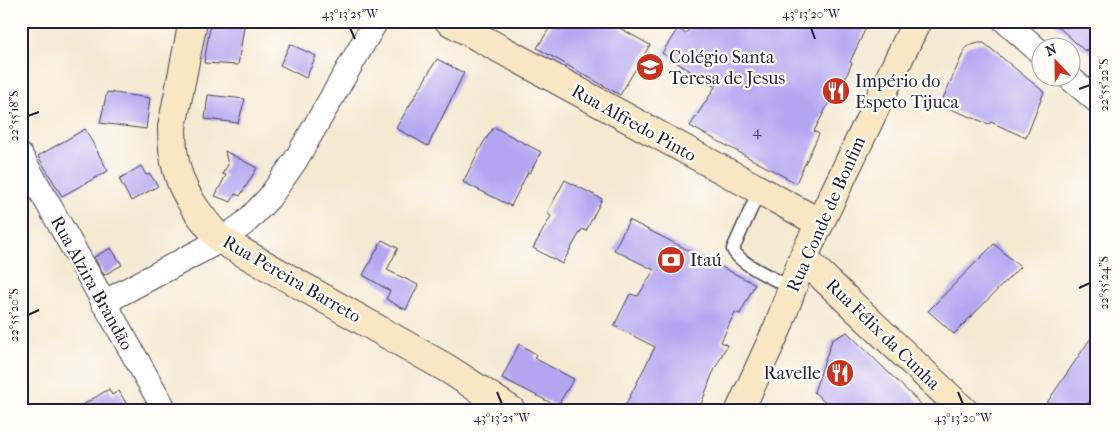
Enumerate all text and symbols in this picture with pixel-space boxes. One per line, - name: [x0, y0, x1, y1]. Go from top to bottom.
- text: 43°13'25"W: [322, 7, 379, 21]
- text: 43°13'20"W: [782, 7, 841, 21]
- north arrow: [1030, 38, 1080, 88]
- text: N: [1043, 40, 1060, 60]
- place label: Colégio Santa Teresa de Jesus: [669, 47, 786, 89]
- school or university icon: Colégio Santa Teresa de Jesus: [635, 52, 665, 82]
- text: 22°55'22"S: [1097, 59, 1111, 111]
- place label: Império do Espeto Tijuca: [855, 71, 959, 113]
- restaurant icon: Império do Espeto Tijuca: [821, 76, 851, 106]
- street label: Rua Alfredo Pinto: [568, 81, 700, 166]
- text: 22°55'18"S: [7, 91, 21, 141]
- house number: 4: [753, 122, 763, 140]
- street label: Rua Conde de Bonfim: [783, 133, 870, 295]
- street label: Rua Alzira Brandão: [46, 212, 137, 354]
- street label: Rua Pereira Barreto: [219, 231, 364, 327]
- bank icon: Itaú: [656, 245, 686, 275]
- place label: Itaú: [690, 250, 722, 271]
- text: 22°55'24"S: [1097, 256, 1111, 310]
- street label: Rua Félix da Cunha: [821, 275, 944, 395]
- text: 22°55'20"S: [7, 288, 21, 342]
- restaurant icon: Ravelle: [825, 358, 855, 388]
- place label: Ravelle: [763, 363, 821, 384]
- text: 43°13'25"W: [474, 411, 531, 425]
- text: 43°13'20"W: [934, 411, 993, 425]

